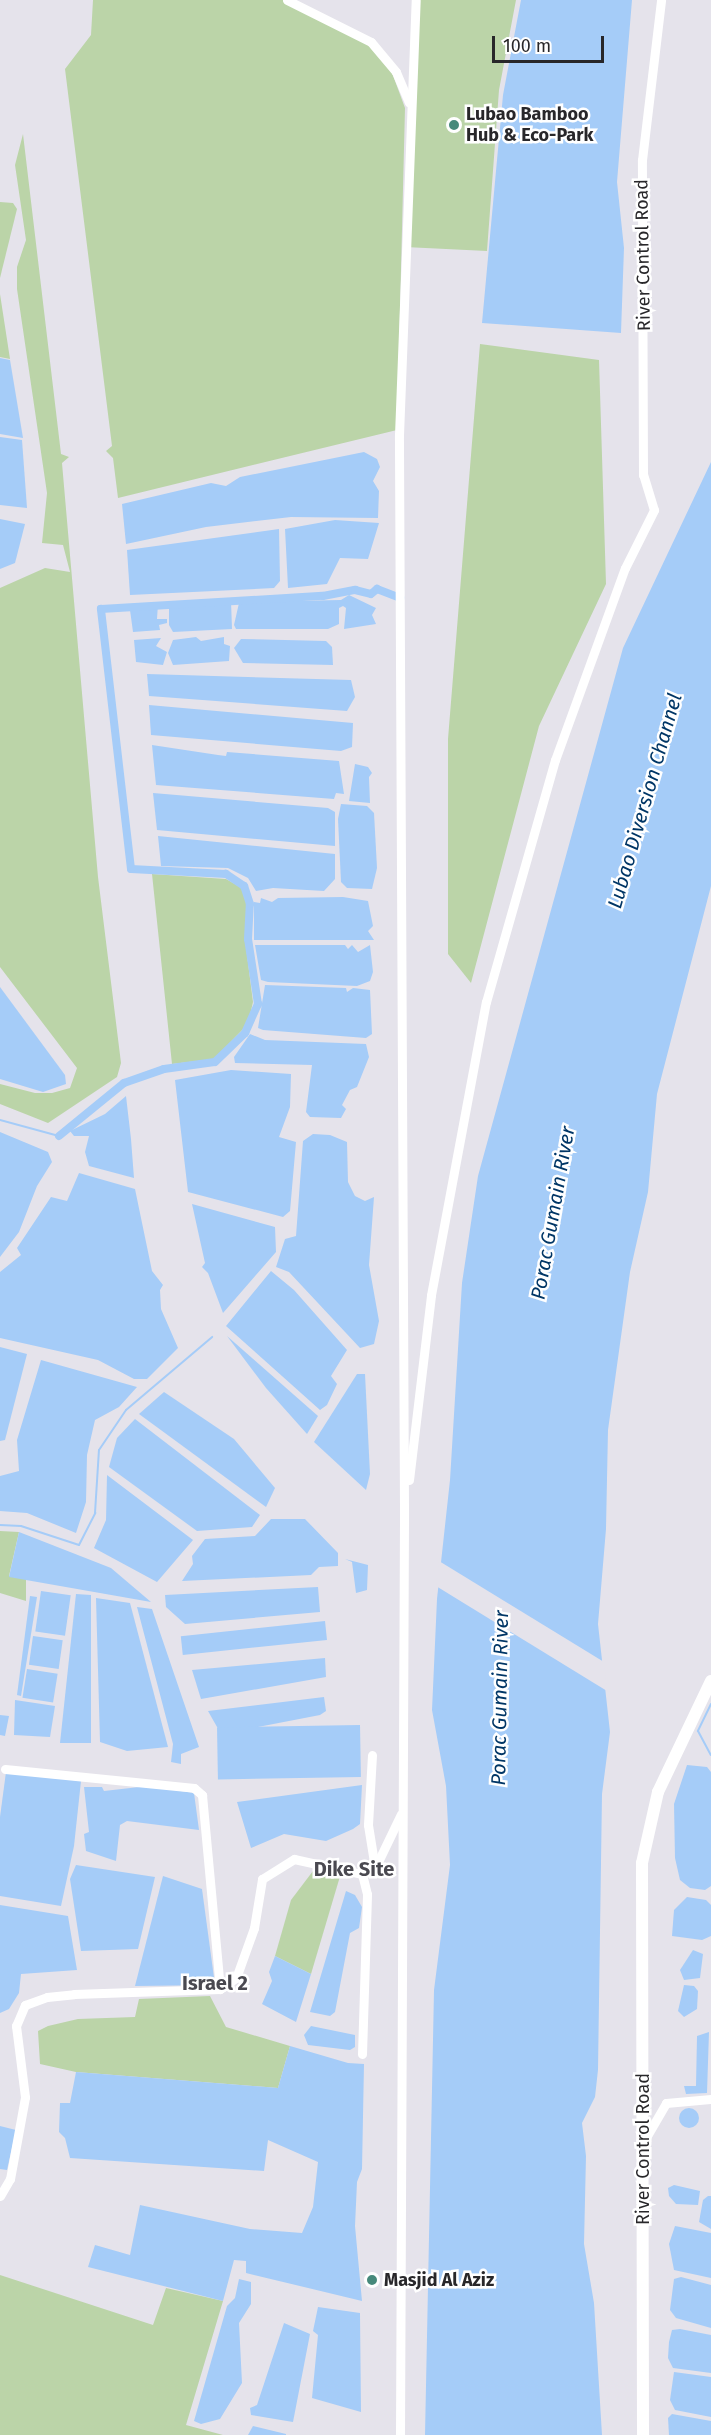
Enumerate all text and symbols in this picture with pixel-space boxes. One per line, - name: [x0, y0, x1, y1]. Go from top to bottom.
- scale bar: [495, 24, 608, 62]
- text: 100 m: [503, 35, 551, 57]
- place label: Lubao Bamboo Hub & Eco-Park: [466, 104, 593, 146]
- marker: Lubao Bamboo Hub & Eco-Park: [447, 118, 461, 132]
- street label: River Control Road: [631, 179, 655, 331]
- water label: Lubao Diversion Channel: [603, 691, 687, 911]
- water label: Porac Gumain River: [526, 1125, 580, 1301]
- water label: Porac Gumain River: [486, 1610, 514, 1786]
- district label: Dike Site: [314, 1857, 394, 1881]
- district label: Israel 2: [182, 1971, 248, 1995]
- street label: River Control Road: [632, 2073, 654, 2225]
- place label: Masjid Al Aziz: [384, 2269, 494, 2291]
- marker: Masjid Al Aziz: [365, 2273, 379, 2287]

